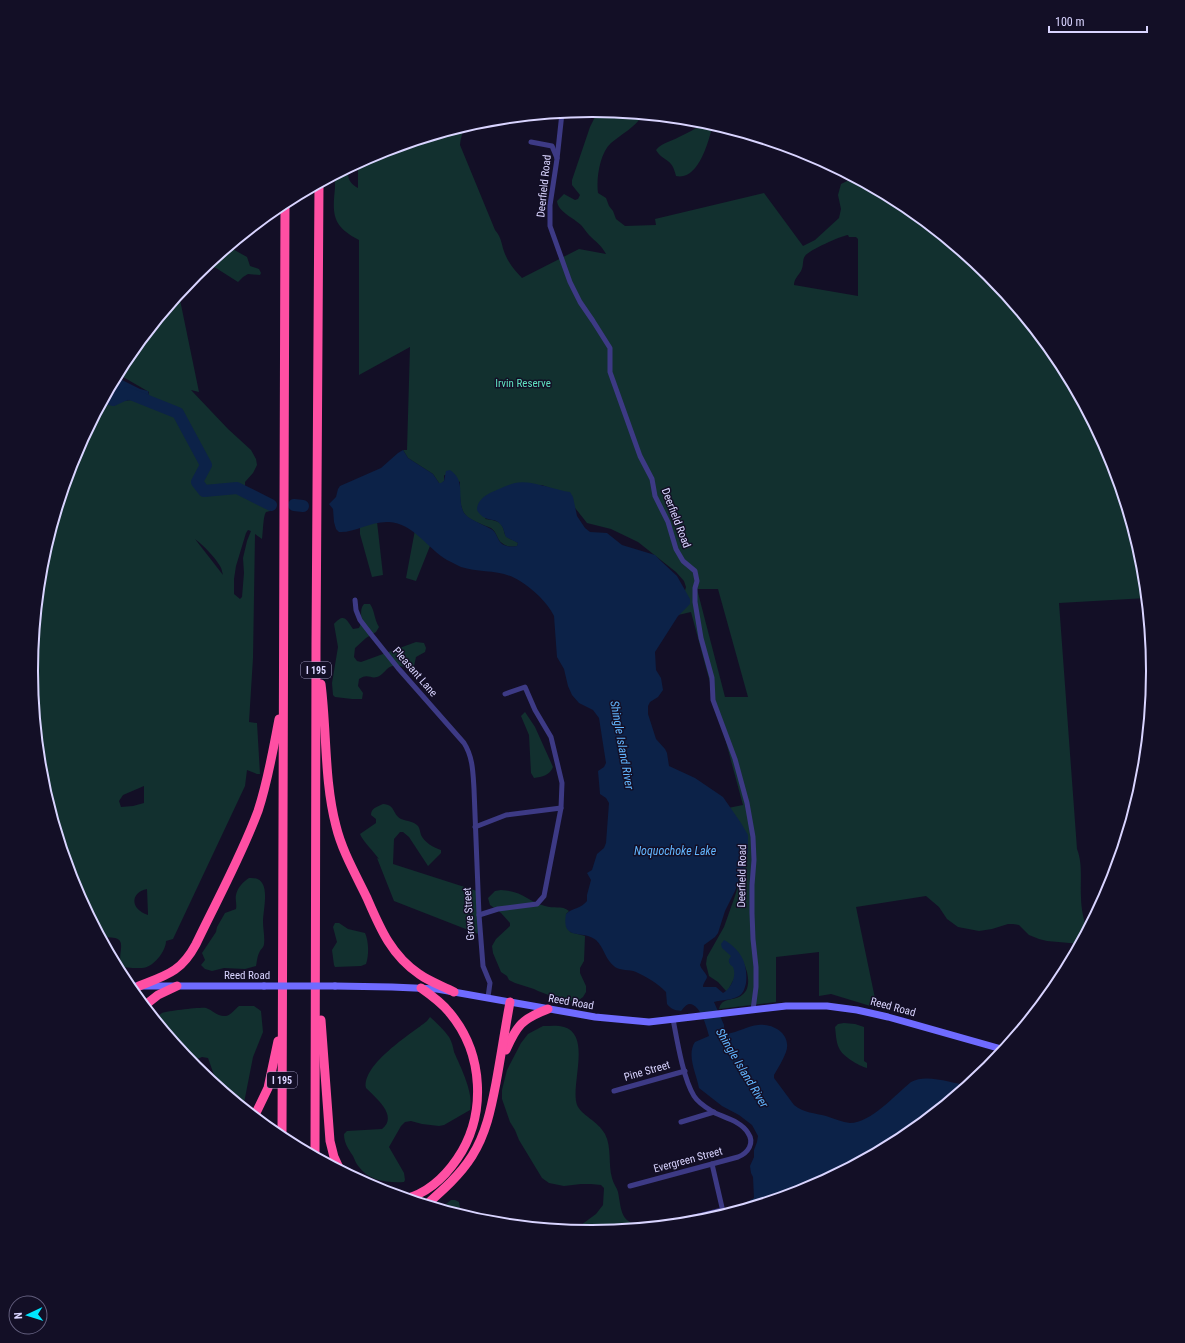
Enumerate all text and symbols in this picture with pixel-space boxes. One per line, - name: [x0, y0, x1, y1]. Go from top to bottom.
- scale bar: [1049, 8, 1147, 34]
- text: 100 m: [1055, 15, 1085, 29]
- street label: Deerfield Road: [534, 154, 554, 218]
- park label: Irvin Reserve: [495, 377, 551, 390]
- street label: Deerfield Road: [659, 486, 693, 550]
- street label: Pleasant Lane: [390, 645, 440, 699]
- road number: I 195: [301, 662, 331, 678]
- water label: Shingle Island River: [607, 699, 637, 791]
- water label: Noquochoke Lake: [634, 844, 717, 858]
- street label: Deerfield Road: [735, 844, 749, 908]
- street label: Grove Street: [461, 887, 477, 941]
- street label: Reed Road: [224, 969, 270, 982]
- street label: Reed Road: [547, 992, 595, 1012]
- street label: Reed Road: [869, 995, 917, 1019]
- water label: Shingle Island River: [713, 1026, 771, 1111]
- street label: Pine Street: [622, 1058, 672, 1084]
- road number: I 195: [267, 1072, 297, 1088]
- street label: Evergreen Street: [652, 1145, 724, 1175]
- north arrow: [8, 1295, 48, 1335]
- text: N: [12, 1312, 25, 1319]

